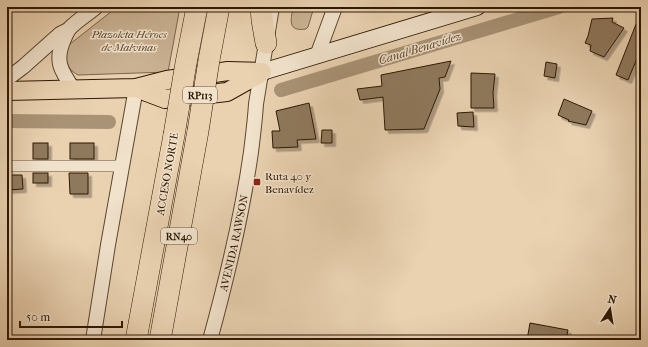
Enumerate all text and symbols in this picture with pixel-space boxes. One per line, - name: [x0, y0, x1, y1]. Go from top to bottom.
- park label: Plazoleta Héroes de Malvinas: [90, 28, 167, 54]
- water label: Canal Benavídez: [377, 29, 463, 67]
- road number: RP113: [183, 87, 217, 103]
- street label: ACCESO NORTE: [154, 131, 181, 217]
- place label: Ruta 40 y Benavídez: [265, 170, 314, 196]
- marker: Ruta 40 y Benavídez: [252, 177, 262, 187]
- street label: AVENIDA RAWSON: [217, 193, 251, 294]
- road number: RN40: [161, 228, 197, 244]
- north arrow: [590, 289, 630, 329]
- text: N: [607, 292, 618, 307]
- scale bar: [20, 303, 122, 329]
- text: 50 m: [26, 310, 50, 324]

